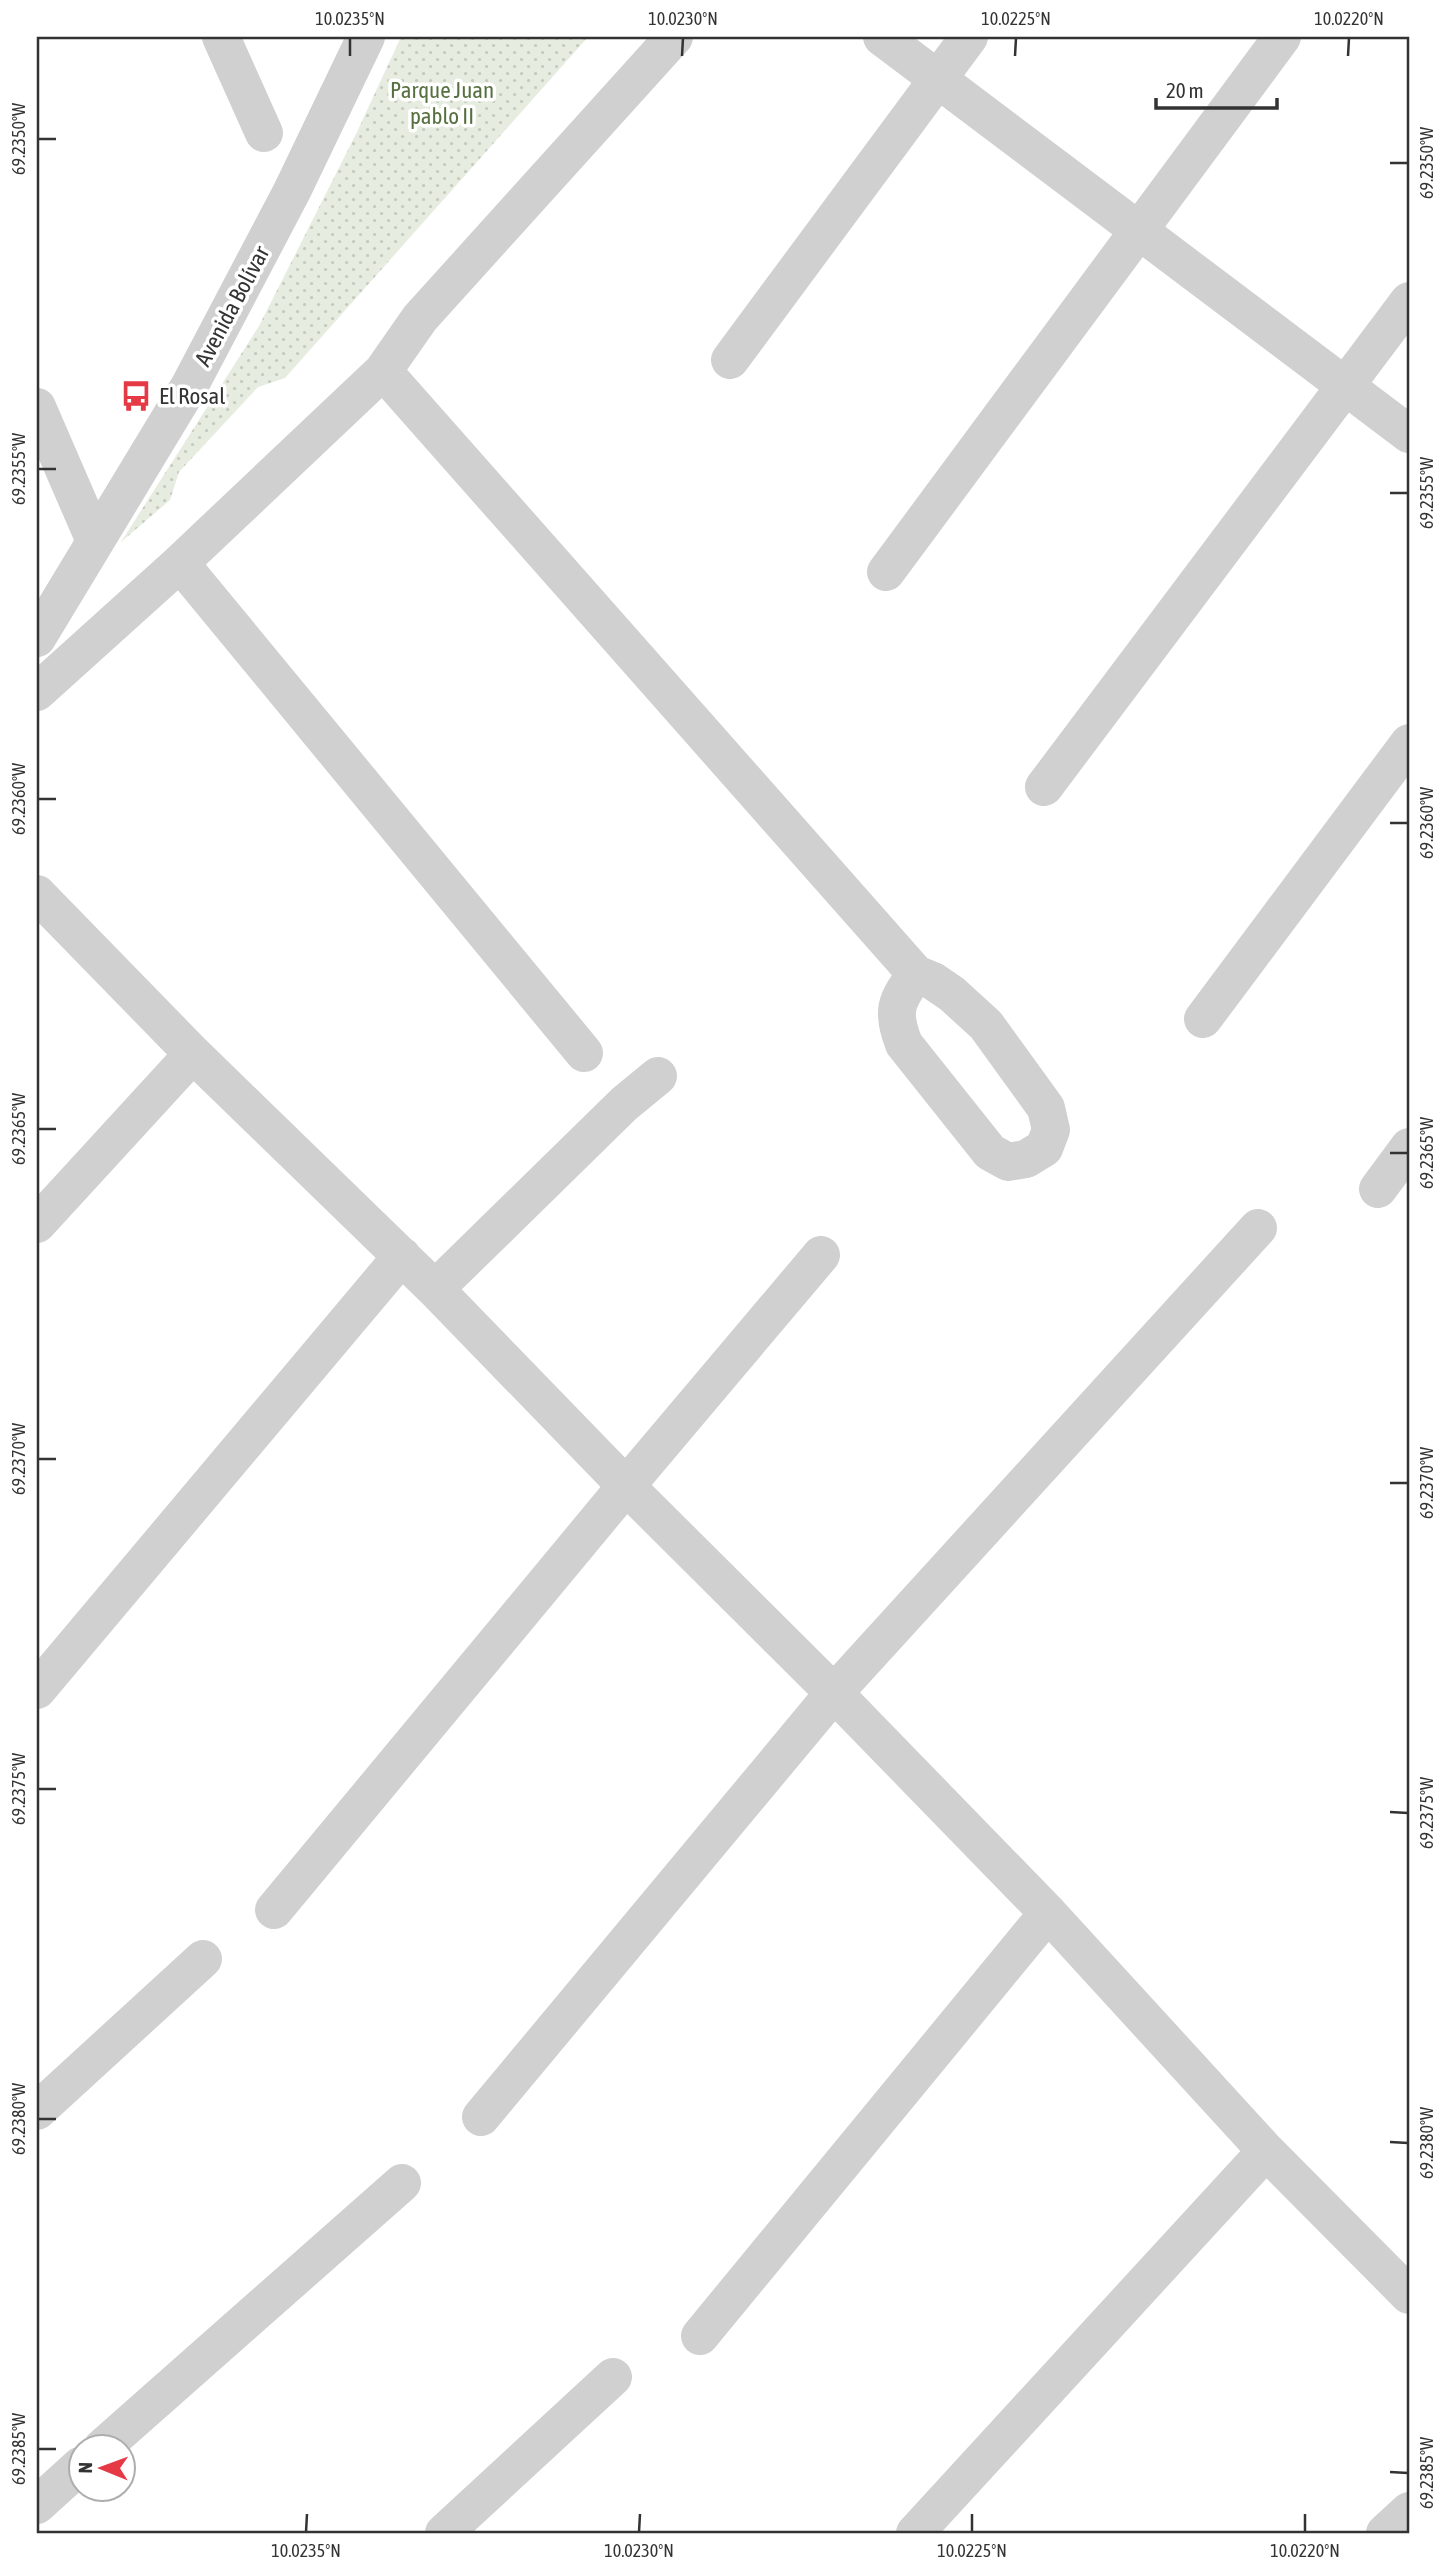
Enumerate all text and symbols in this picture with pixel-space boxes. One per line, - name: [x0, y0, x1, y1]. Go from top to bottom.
- text: 10.0235°N: [315, 8, 385, 29]
- text: 10.0230°N: [648, 8, 718, 29]
- text: 10.0225°N: [981, 8, 1051, 29]
- text: 10.0220°N: [1314, 8, 1384, 29]
- scale bar: [1156, 66, 1276, 110]
- park label: Parque Juan pablo II: [390, 77, 494, 129]
- text: 20 m: [1166, 78, 1204, 102]
- text: 69.2350°W: [8, 103, 29, 175]
- text: 69.2350°W: [1416, 127, 1437, 199]
- street label: Avenida Bolívar: [190, 241, 275, 370]
- bus stop icon: El Rosal: [119, 379, 153, 413]
- place label: El Rosal: [159, 383, 225, 409]
- text: 69.2355°W: [8, 433, 29, 505]
- text: 69.2355°W: [1416, 457, 1437, 529]
- text: 69.2360°W: [8, 763, 29, 835]
- text: 69.2360°W: [1416, 787, 1437, 859]
- text: 69.2365°W: [8, 1093, 29, 1165]
- text: 69.2365°W: [1416, 1117, 1437, 1189]
- text: 69.2370°W: [8, 1423, 29, 1495]
- text: 69.2370°W: [1416, 1447, 1437, 1519]
- text: 69.2375°W: [8, 1753, 29, 1825]
- text: 69.2375°W: [1416, 1777, 1437, 1849]
- text: 69.2380°W: [8, 2083, 29, 2155]
- text: 69.2380°W: [1416, 2107, 1437, 2179]
- text: 69.2385°W: [8, 2413, 29, 2485]
- north arrow: [66, 2434, 136, 2504]
- text: 69.2385°W: [1416, 2437, 1437, 2509]
- text: N: [74, 2462, 96, 2474]
- text: 10.0235°N: [271, 2540, 341, 2561]
- text: 10.0230°N: [604, 2540, 674, 2561]
- text: 10.0225°N: [937, 2540, 1007, 2561]
- text: 10.0220°N: [1270, 2540, 1340, 2561]

